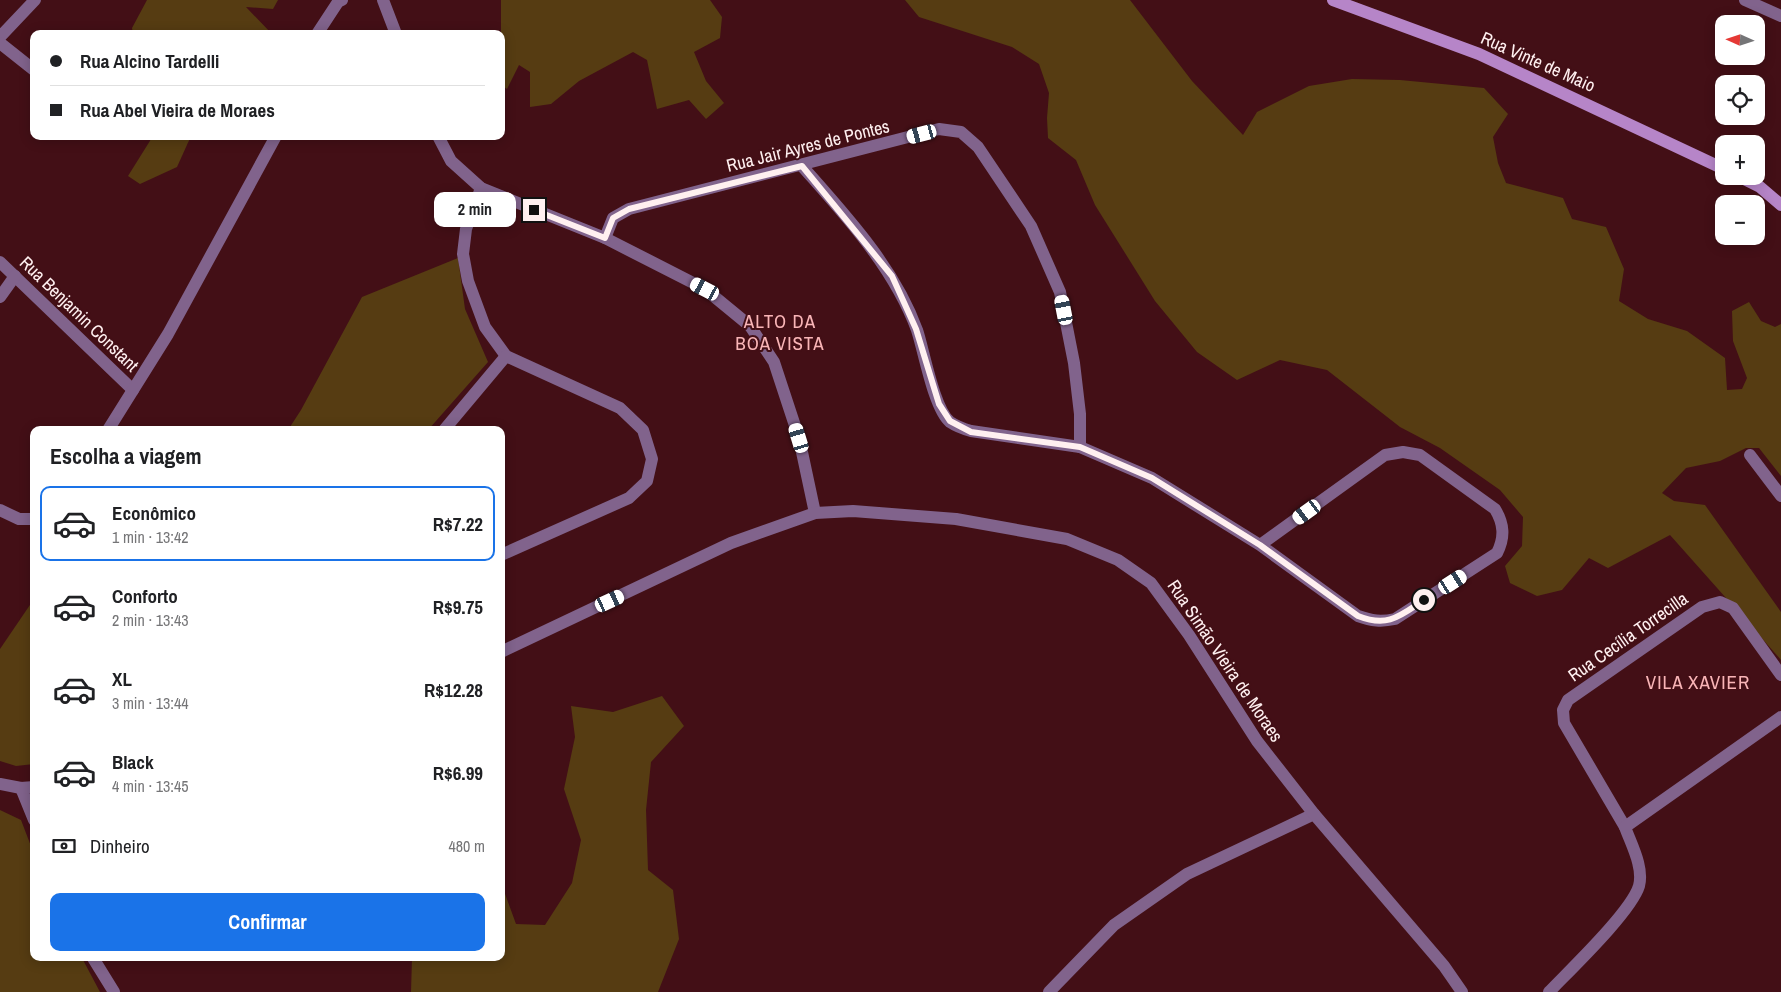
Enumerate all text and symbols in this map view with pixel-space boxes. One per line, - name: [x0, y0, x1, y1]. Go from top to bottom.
- north arrow: [1715, 15, 1765, 65]
- map controls: [1715, 15, 1765, 245]
- street label: Rua Vinte de Maio: [1477, 25, 1599, 98]
- text: Rua Alcino Tardelli: [80, 48, 219, 74]
- button: locate: [1715, 75, 1765, 125]
- text: Rua Abel Vieira de Moraes: [80, 97, 275, 123]
- street label: Rua Jair Ayres de Pontes: [724, 113, 892, 178]
- car: [905, 123, 938, 145]
- button: +: [1715, 135, 1765, 185]
- callout: 2 min: [434, 192, 516, 228]
- button: −: [1715, 195, 1765, 245]
- text: 2 min: [458, 198, 492, 220]
- route end: [523, 199, 545, 221]
- street label: Rua Benjamin Constant: [14, 250, 144, 377]
- car: [688, 276, 721, 302]
- car: [1053, 294, 1074, 326]
- district label: ALTO DA BOA VISTA: [735, 308, 825, 356]
- car: [787, 421, 810, 455]
- text: Escolha a viagem: [50, 441, 201, 471]
- car: [1290, 497, 1323, 527]
- text: Econômico: [112, 500, 196, 526]
- icon: car: [52, 501, 97, 546]
- text: R$7.22: [433, 511, 483, 537]
- text: 1 min · 13:42: [112, 526, 189, 548]
- car: [1436, 568, 1469, 596]
- street label: Rua Simão Vieira de Moraes: [1162, 575, 1289, 747]
- text: Conforto: [112, 583, 178, 609]
- icon: car: [52, 584, 97, 629]
- street label: Rua Cecília Torrecilla: [1563, 586, 1693, 687]
- car: [593, 588, 626, 614]
- route start: [1413, 589, 1435, 611]
- text: R$9.75: [433, 594, 483, 620]
- text: 2 min · 13:43: [112, 609, 189, 631]
- text: XL: [112, 666, 132, 692]
- icon: car: [52, 667, 97, 712]
- district label: VILA XAVIER: [1646, 669, 1750, 695]
- text: R$12.28: [424, 677, 483, 703]
- text: 3 min · 13:44: [112, 692, 189, 714]
- text: Black: [112, 749, 154, 775]
- icon: car: [52, 750, 97, 795]
- text: R$6.99: [433, 760, 483, 786]
- text: 4 min · 13:45: [112, 775, 189, 797]
- icon: cash: [50, 832, 78, 860]
- text: Dinheiro: [90, 833, 150, 859]
- text: 480 m: [449, 835, 485, 857]
- button: Confirmar: [50, 893, 485, 951]

